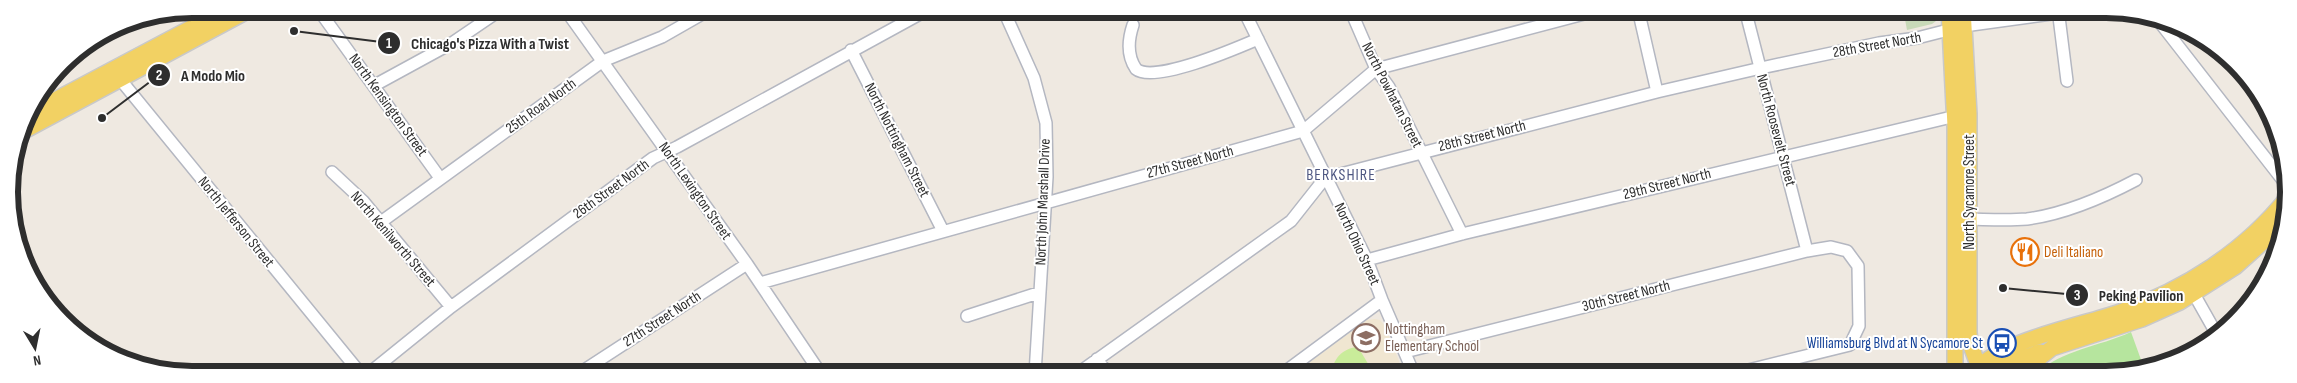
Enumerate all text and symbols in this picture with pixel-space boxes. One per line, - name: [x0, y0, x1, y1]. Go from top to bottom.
- callout: Chicago's Pizza With a Twist: [376, 27, 579, 58]
- street label: 28th Street North: [1831, 28, 1923, 62]
- text: 1: [386, 34, 392, 53]
- text: Chicago's Pizza With a Twist: [411, 35, 569, 54]
- street label: North Powhatan Street: [1357, 39, 1427, 151]
- street label: North Kensington Street: [344, 50, 432, 160]
- callout: A Modo Mio: [146, 59, 255, 90]
- text: 2: [156, 66, 162, 85]
- text: A Modo Mio: [180, 67, 245, 86]
- street label: North Roosevelt Street: [1752, 72, 1800, 189]
- street label: 25th Road North: [502, 74, 580, 138]
- street label: North Nottingham Street: [860, 80, 934, 201]
- street label: 28th Street North: [1436, 116, 1528, 156]
- street label: North Sycamore Street: [1960, 134, 1979, 250]
- street label: North Lexington Street: [654, 138, 736, 244]
- street label: North John Marshall Drive: [1031, 138, 1055, 266]
- street label: 27th Street North: [1145, 141, 1235, 183]
- street label: 26th Street North: [569, 155, 653, 223]
- street label: 29th Street North: [1621, 164, 1713, 204]
- district label: BERKSHIRE: [1306, 166, 1376, 185]
- street label: North Jefferson Street: [194, 173, 279, 272]
- street label: North Kenilworth Street: [346, 187, 440, 291]
- street label: North Ohio Street: [1330, 200, 1385, 289]
- restaurant icon: Deli Italiano: [2010, 237, 2040, 267]
- place label: Deli Italiano: [2044, 243, 2103, 262]
- street label: 30th Street North: [1580, 276, 1672, 316]
- callout: Peking Pavilion: [2064, 279, 2194, 310]
- text: 3: [2074, 286, 2081, 305]
- street label: 27th Street North: [619, 287, 705, 351]
- text: Peking Pavilion: [2099, 287, 2183, 306]
- place label: Nottingham Elementary School: [1385, 320, 1479, 356]
- north arrow: [10, 323, 60, 373]
- school or university icon: Nottingham Elementary School: [1351, 323, 1381, 353]
- bus stop icon: Williamsburg Blvd at N Sycamore St: [1987, 328, 2017, 358]
- place label: Williamsburg Blvd at N Sycamore St: [1807, 334, 1983, 353]
- text: N: [32, 351, 42, 369]

